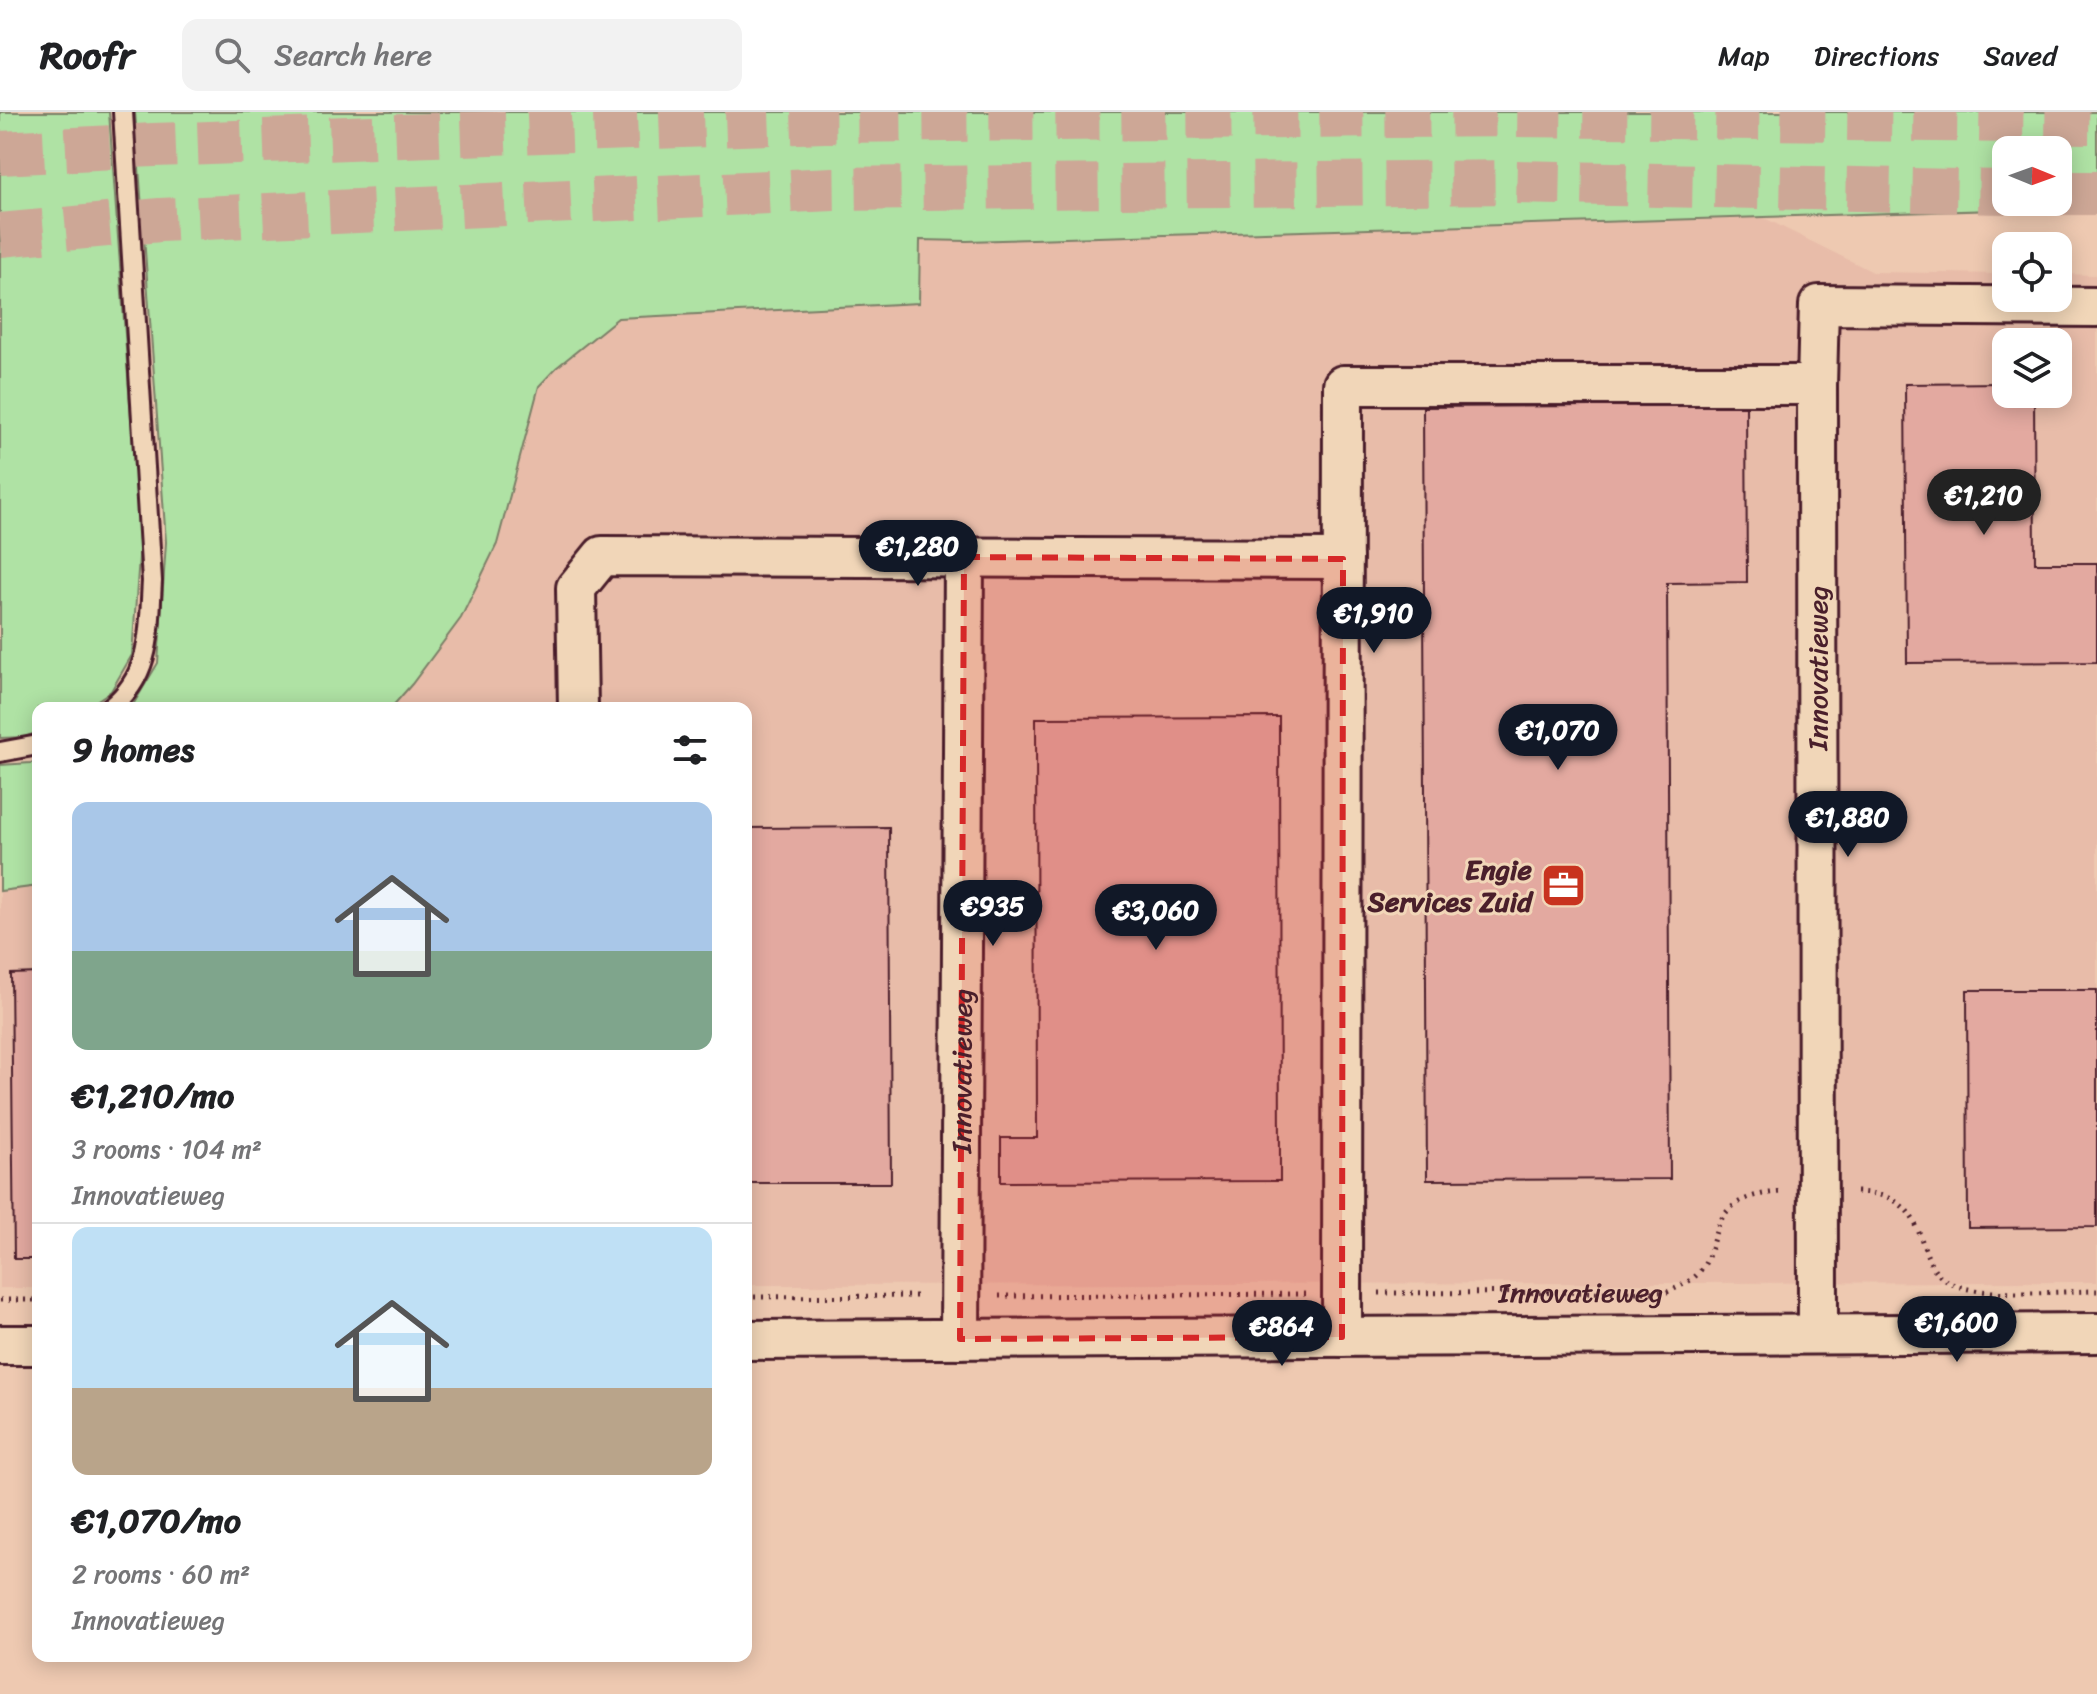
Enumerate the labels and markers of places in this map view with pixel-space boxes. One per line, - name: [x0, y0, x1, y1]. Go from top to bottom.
- pin: €1,210: [1919, 469, 2049, 537]
- pin: €1,280: [853, 520, 983, 588]
- pin: €1,910: [1309, 587, 1439, 655]
- pin: €1,070: [1493, 704, 1623, 772]
- pin: €1,880: [1783, 791, 1913, 859]
- place label: Engie Services Zuid: [1366, 845, 1534, 926]
- office icon: Engie Services Zuid: [1539, 861, 1587, 909]
- pin: €935: [946, 880, 1040, 948]
- pin: €3,060: [1091, 884, 1221, 952]
- pin: €1,600: [1892, 1296, 2022, 1364]
- pin: €864: [1235, 1300, 1329, 1368]

